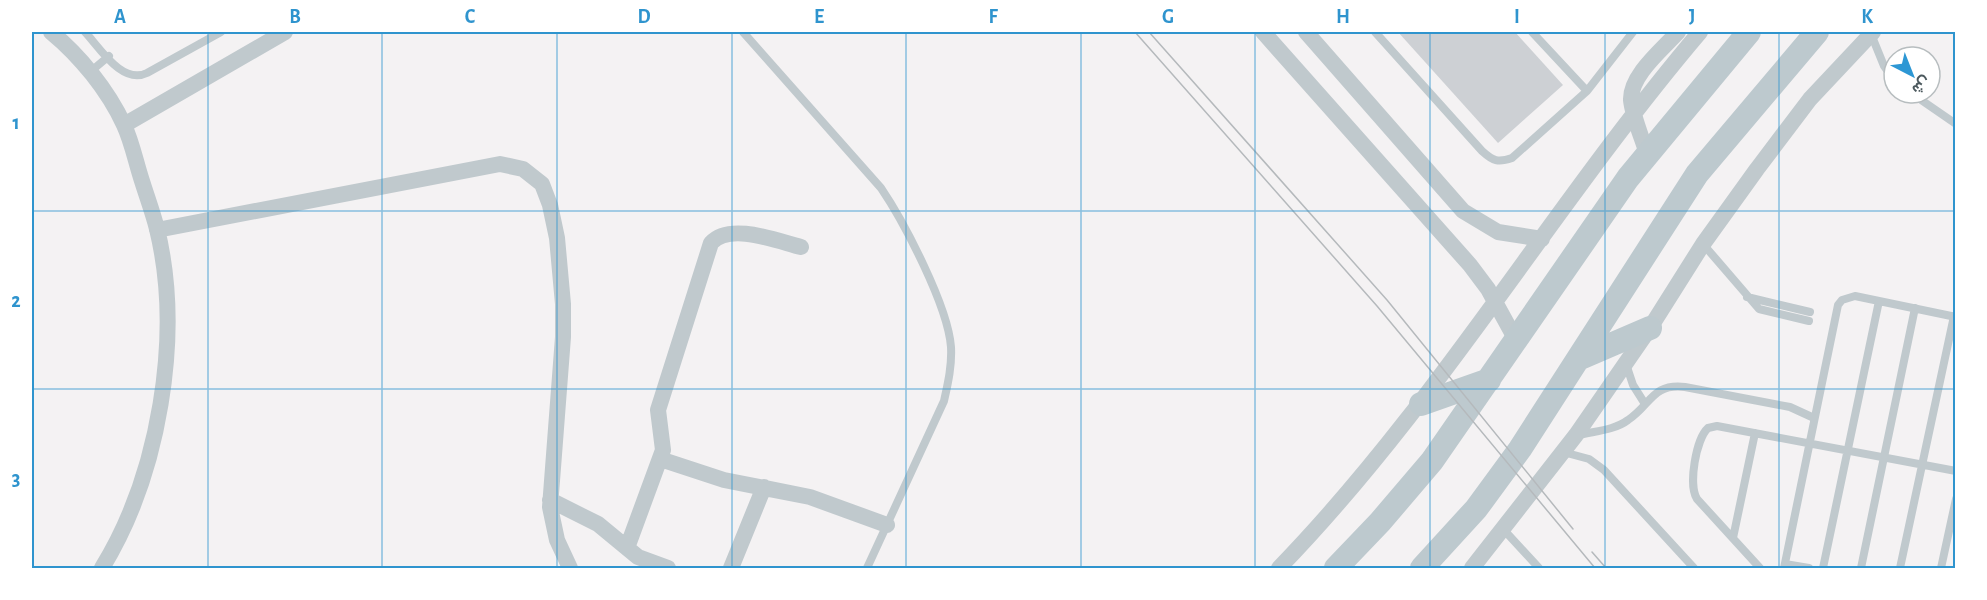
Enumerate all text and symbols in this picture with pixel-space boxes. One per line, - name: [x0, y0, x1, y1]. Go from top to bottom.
- text: A: [114, 7, 126, 27]
- text: B: [289, 7, 301, 27]
- text: C: [465, 7, 476, 27]
- text: D: [637, 7, 651, 27]
- text: E: [814, 7, 824, 27]
- text: F: [988, 7, 998, 27]
- text: G: [1162, 7, 1174, 27]
- text: H: [1336, 7, 1350, 27]
- text: I: [1514, 7, 1520, 27]
- text: J: [1689, 7, 1695, 27]
- text: K: [1861, 7, 1873, 27]
- north arrow: [1882, 45, 1942, 105]
- text: ش: [1908, 72, 1934, 98]
- text: 1: [12, 113, 20, 133]
- text: 2: [11, 291, 21, 311]
- text: 3: [12, 469, 20, 489]

